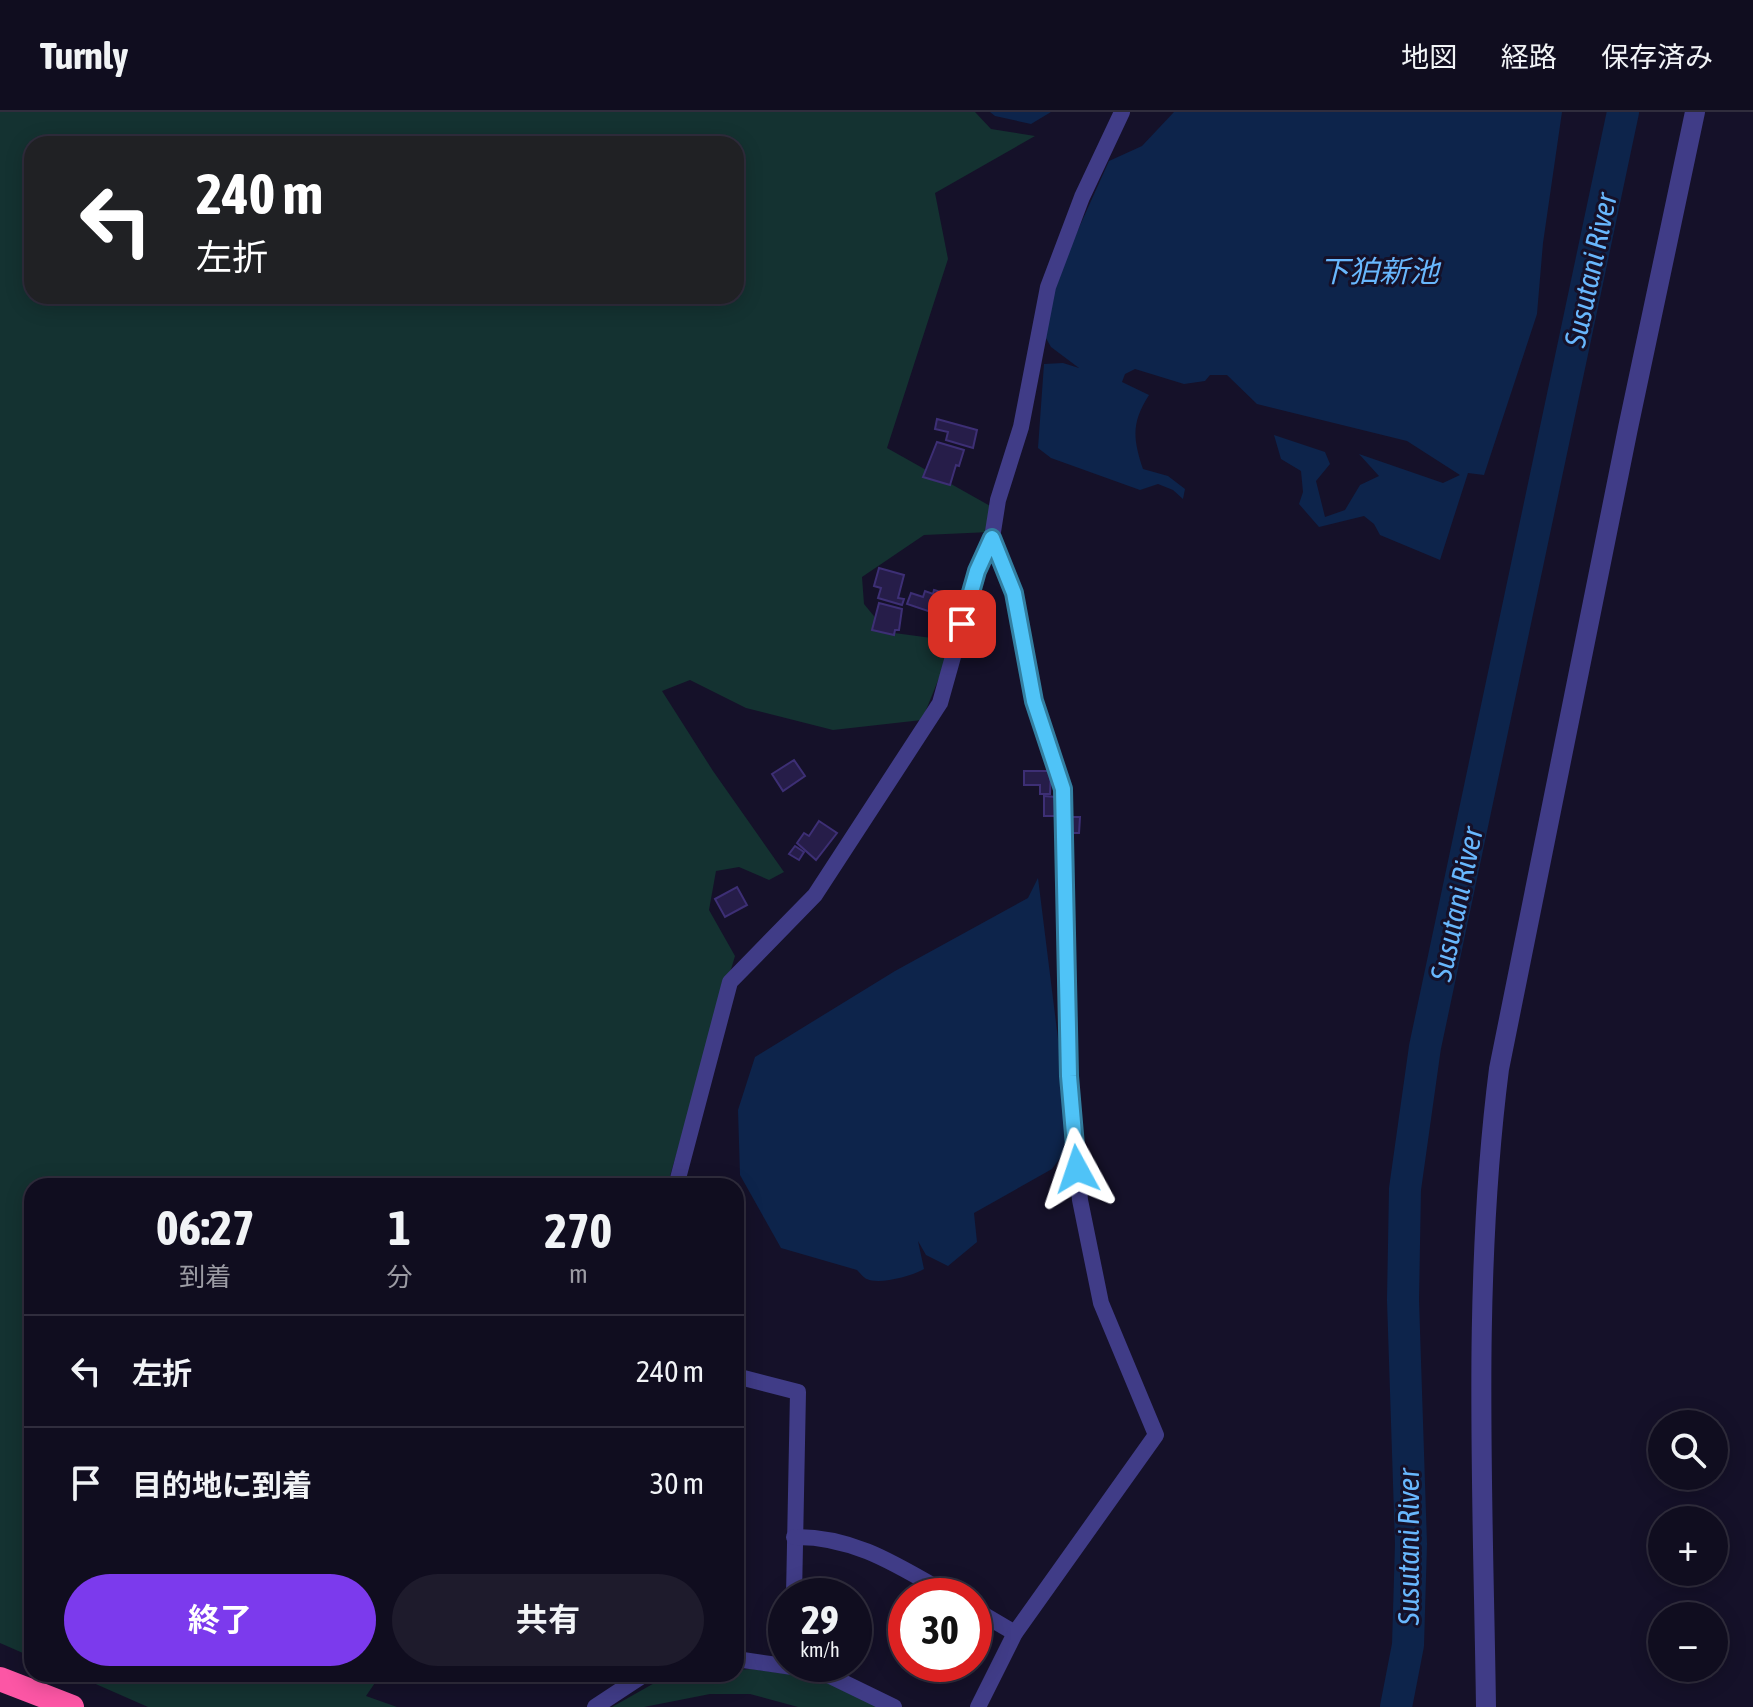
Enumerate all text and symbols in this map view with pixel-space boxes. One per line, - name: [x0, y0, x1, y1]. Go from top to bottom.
- text: Turnly: [40, 34, 128, 77]
- text: 地図: [1401, 41, 1457, 73]
- text: 経路: [1501, 41, 1557, 73]
- text: 保存済み: [1601, 41, 1713, 73]
- text: 240 m: [196, 162, 323, 226]
- icon: left: [64, 168, 168, 272]
- water label: Susutani River: [1557, 189, 1623, 351]
- text: 左折: [196, 236, 268, 278]
- water label: 下狛新池: [1319, 254, 1442, 288]
- pin: [928, 590, 996, 658]
- icon: arrive: [940, 602, 984, 646]
- water label: Susutani River: [1423, 823, 1489, 985]
- position arrow: [1035, 1127, 1119, 1211]
- text: 06:27: [156, 1200, 255, 1255]
- text: 1: [388, 1200, 411, 1255]
- text: 270: [544, 1203, 612, 1258]
- text: m: [569, 1259, 588, 1289]
- text: 到着: [179, 1262, 231, 1292]
- text: 分: [387, 1262, 413, 1292]
- icon: left: [64, 1349, 108, 1393]
- text: 240 m: [636, 1354, 704, 1388]
- text: 左折: [132, 1356, 192, 1390]
- map controls: [1648, 1410, 1728, 1682]
- button: search: [1648, 1410, 1728, 1490]
- icon: arrive: [64, 1461, 108, 1505]
- text: 30 m: [650, 1466, 704, 1500]
- text: 目的地に到着: [132, 1468, 312, 1502]
- water label: Susutani River: [1391, 1468, 1425, 1626]
- button: +: [1648, 1506, 1728, 1586]
- button: 終了: [64, 1574, 376, 1666]
- button: 共有: [392, 1574, 704, 1666]
- speed limit sign: 30: [888, 1578, 992, 1682]
- text: 29: [801, 1597, 839, 1642]
- button: −: [1648, 1602, 1728, 1682]
- text: km/h: [800, 1638, 840, 1661]

